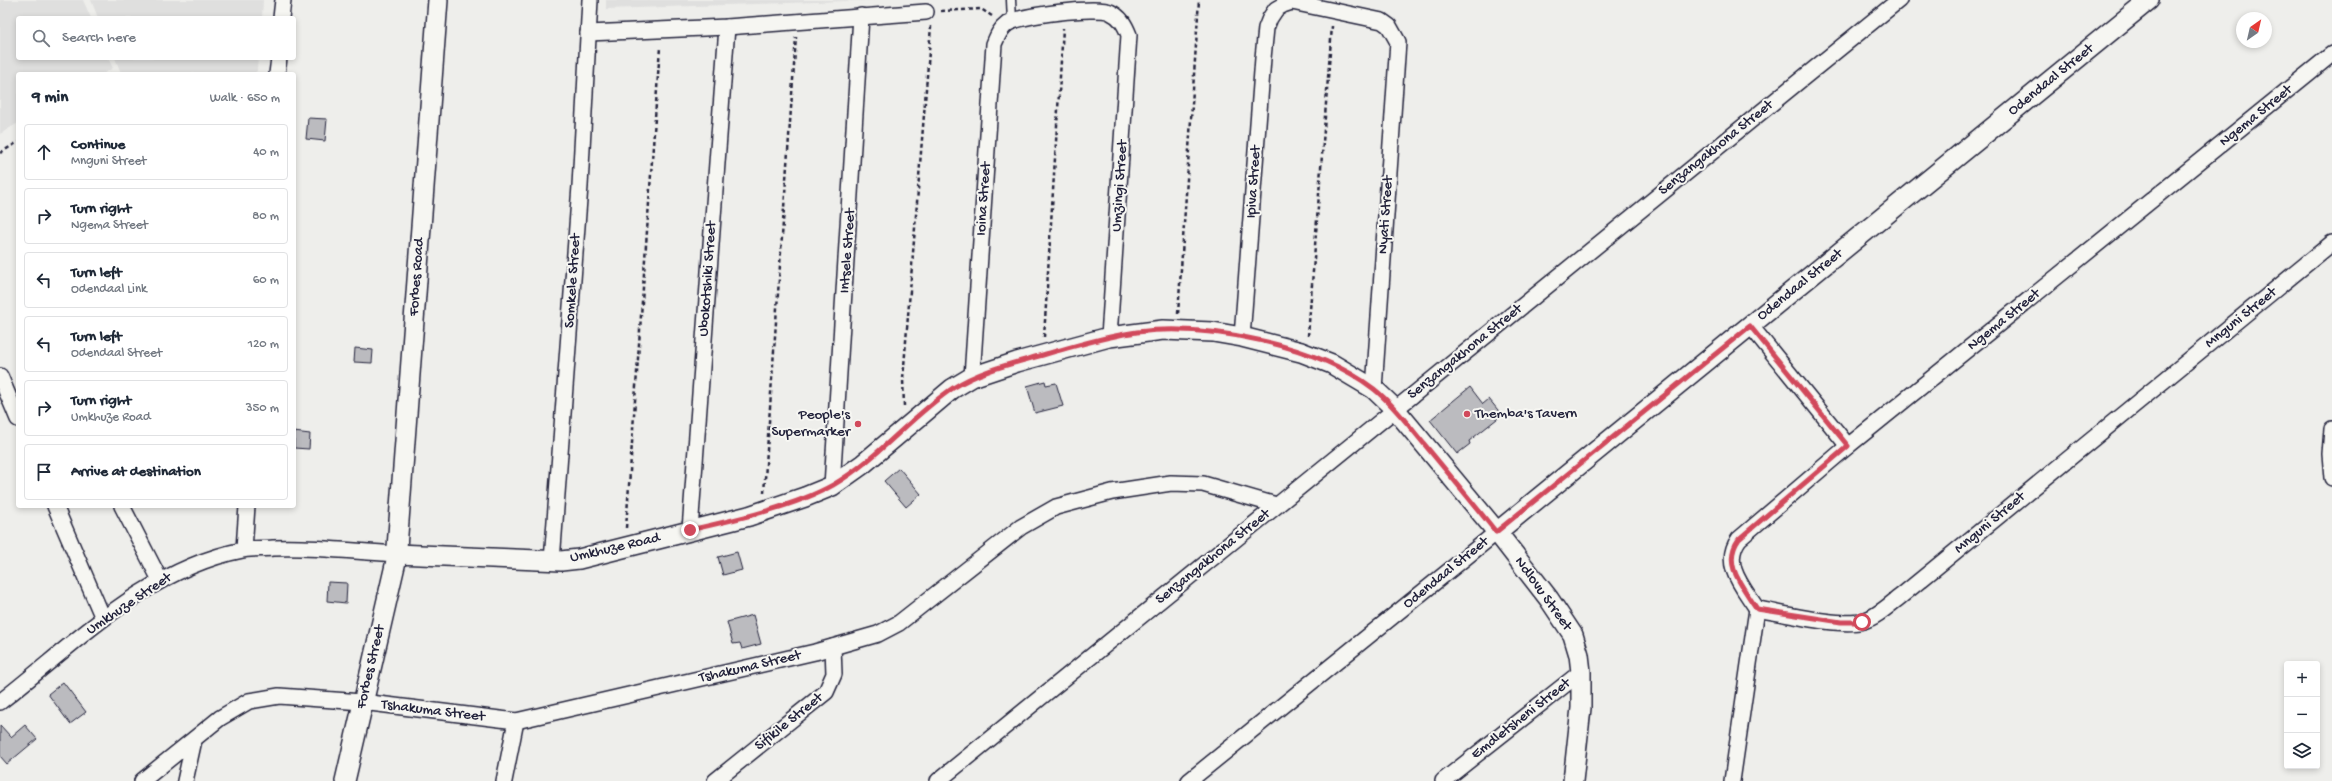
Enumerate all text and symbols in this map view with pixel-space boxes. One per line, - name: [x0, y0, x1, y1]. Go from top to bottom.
- north arrow: [2236, 12, 2272, 48]
- search box: [16, 16, 296, 60]
- icon: search: [30, 27, 52, 49]
- text: Search here: [62, 29, 136, 47]
- street label: Odendaal Street: [2005, 39, 2099, 120]
- street label: Ngema Street: [2216, 80, 2298, 151]
- text: 9 min: [32, 88, 68, 108]
- text: Walk · 650 m: [210, 91, 280, 106]
- street label: Senzangakhona Street: [1655, 95, 1778, 200]
- text: Continue: [71, 136, 125, 154]
- street label: Umzingi Street: [1108, 138, 1132, 232]
- icon: ahead: [33, 141, 55, 163]
- street label: Ipiva Street: [1242, 143, 1266, 219]
- text: 40 m: [253, 145, 279, 160]
- text: Mnguni Street: [71, 154, 146, 169]
- street label: Ioina Street: [972, 160, 996, 236]
- street label: Nyati Street: [1374, 173, 1398, 255]
- text: Turn right: [71, 200, 131, 218]
- icon: right: [33, 205, 55, 227]
- street label: Intsele Street: [836, 206, 860, 294]
- text: 80 m: [252, 209, 279, 224]
- text: Ngema Street: [71, 218, 148, 233]
- street label: Ubokotshiki Street: [695, 219, 721, 337]
- street label: Somkele Street: [561, 231, 585, 329]
- street label: Forbes Road: [405, 236, 429, 318]
- street label: Odendaal Street: [1754, 244, 1848, 325]
- text: Turn left: [71, 264, 122, 282]
- icon: left: [33, 269, 55, 291]
- text: 60 m: [253, 273, 279, 288]
- text: Odendaal Link: [71, 282, 147, 297]
- street label: Mnguni Street: [2202, 282, 2282, 352]
- street label: Ngema Street: [1964, 284, 2046, 355]
- street label: Senzangakhona Street: [1404, 299, 1527, 404]
- text: Turn left: [71, 328, 122, 346]
- icon: left: [33, 333, 55, 355]
- text: 120 m: [248, 337, 279, 352]
- text: Odendaal Street: [71, 346, 162, 361]
- text: Turn right: [71, 392, 131, 410]
- icon: right: [33, 397, 55, 419]
- text: 350 m: [246, 401, 279, 416]
- place label: Themba's Tavern: [1474, 405, 1577, 423]
- place label: People's Supermarker: [772, 406, 852, 441]
- marker: Themba's Tavern: [1462, 409, 1472, 419]
- text: Umkhuze Road: [71, 410, 151, 425]
- marker: People's Supermarker: [853, 419, 863, 429]
- icon: arrive: [33, 461, 55, 483]
- text: Arrive at destination: [71, 463, 201, 481]
- street label: Mnguni Street: [1951, 487, 2031, 558]
- street label: Senzangakhona Street: [1152, 504, 1275, 609]
- route end: [681, 521, 699, 539]
- street label: Umkhuze Road: [568, 529, 663, 567]
- street label: Odendaal Street: [1400, 532, 1494, 613]
- street label: Ndlovu Street: [1510, 554, 1577, 636]
- street label: Umkhuze Street: [83, 568, 177, 639]
- route start: [1853, 613, 1871, 631]
- street label: Forbes Street: [352, 621, 390, 712]
- street label: Tshakuma Street: [696, 646, 804, 688]
- map controls: [2284, 661, 2320, 769]
- button: +: [2284, 661, 2320, 697]
- street label: Emdletsheni Street: [1468, 673, 1576, 763]
- street label: Sifikile Street: [751, 688, 828, 755]
- street label: Tshakuma Street: [379, 696, 488, 726]
- button: −: [2284, 697, 2320, 733]
- button: layers: [2284, 733, 2320, 769]

